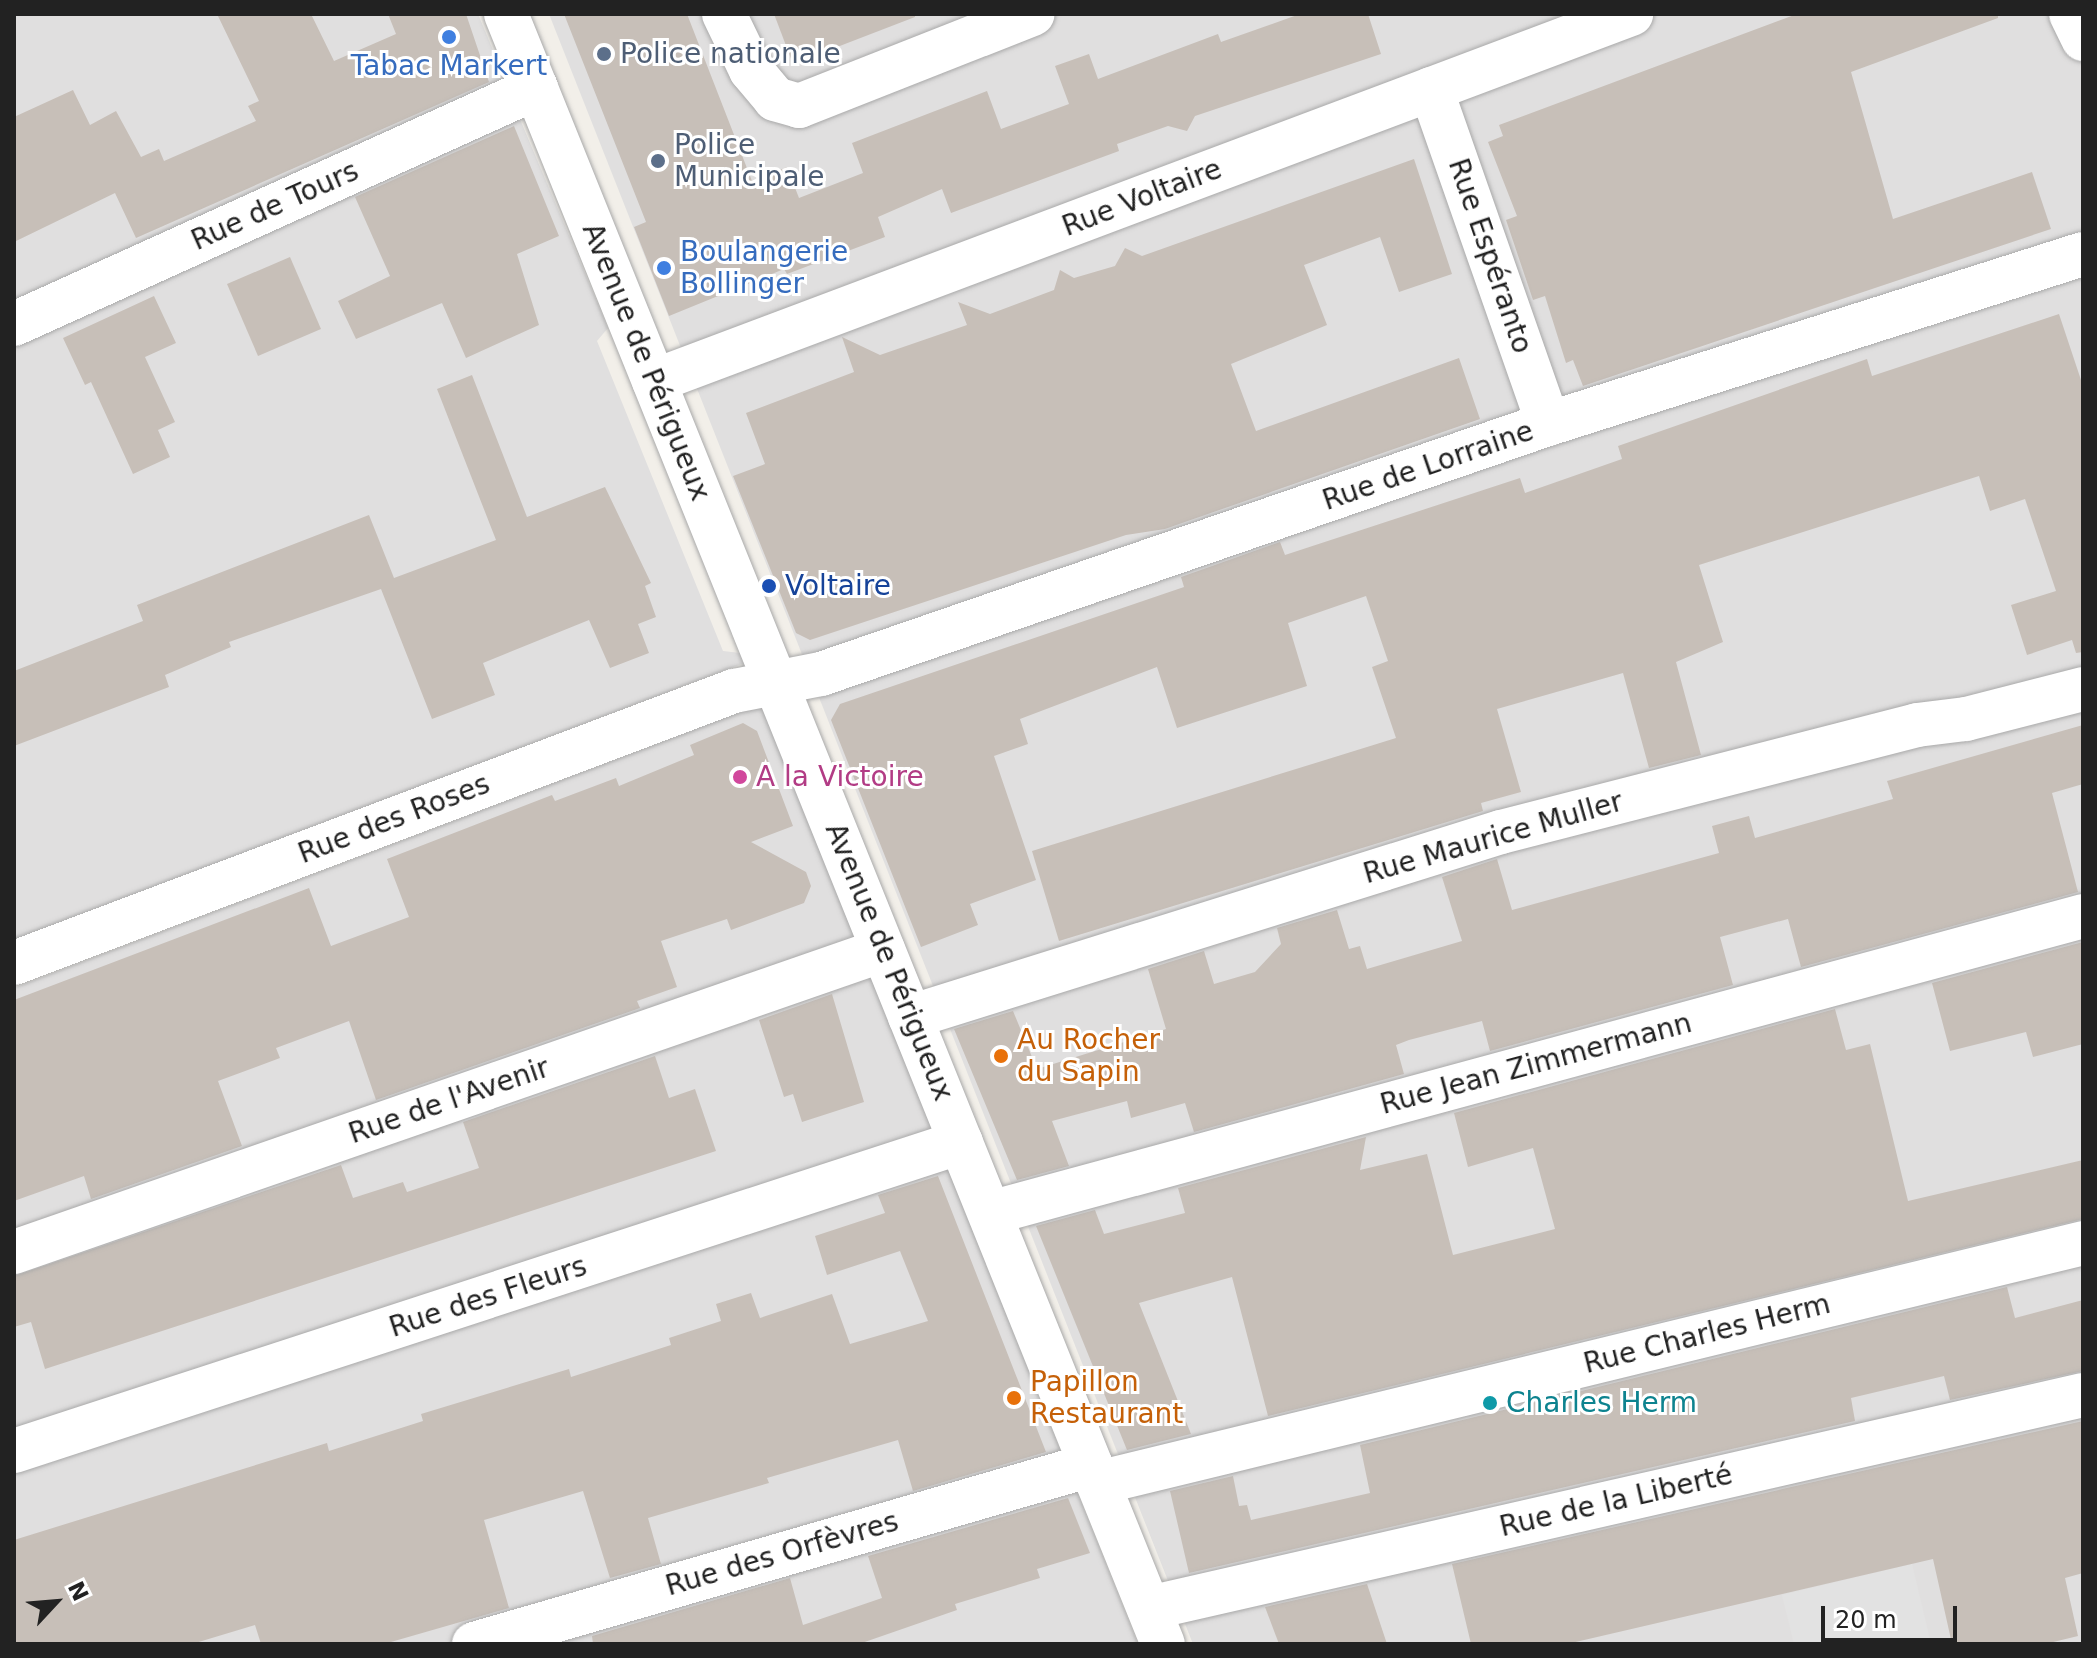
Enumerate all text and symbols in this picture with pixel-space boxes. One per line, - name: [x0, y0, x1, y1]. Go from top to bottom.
- marker: Tabac Markert: [440, 28, 458, 46]
- place label: Police nationale: [620, 37, 841, 71]
- marker: Police nationale: [595, 45, 613, 63]
- place label: Tabac Markert: [351, 49, 547, 83]
- place label: Police Municipale: [674, 128, 825, 194]
- marker: Police Municipale: [649, 152, 667, 170]
- street label: Rue Voltaire: [1058, 152, 1226, 244]
- street label: Rue de Tours: [186, 154, 364, 258]
- street label: Rue Espéranto: [1441, 154, 1539, 358]
- street label: Avenue de Périgueux: [575, 218, 717, 506]
- place label: Boulangerie Bollinger: [680, 235, 848, 301]
- marker: Boulangerie Bollinger: [655, 259, 673, 277]
- street label: Rue de Lorraine: [1318, 414, 1538, 518]
- place label: Voltaire: [785, 569, 891, 603]
- marker: Voltaire: [760, 577, 778, 595]
- place label: A la Victoire: [756, 760, 924, 794]
- street label: Rue des Roses: [294, 767, 494, 871]
- marker: A la Victoire: [731, 768, 749, 786]
- street label: Rue Maurice Muller: [1359, 785, 1627, 891]
- street label: Avenue de Périgueux: [818, 818, 960, 1106]
- street label: Rue Jean Zimmermann: [1377, 1006, 1695, 1122]
- place label: Au Rocher du Sapin: [1017, 1023, 1160, 1089]
- marker: Au Rocher du Sapin: [992, 1047, 1010, 1065]
- street label: Rue de l'Avenir: [344, 1051, 554, 1151]
- street label: Rue des Fleurs: [385, 1249, 591, 1345]
- street label: Rue Charles Herm: [1580, 1287, 1834, 1381]
- place label: Papillon Restaurant: [1030, 1365, 1183, 1431]
- place label: Charles Herm: [1506, 1386, 1697, 1420]
- marker: Papillon Restaurant: [1005, 1389, 1023, 1407]
- marker: Charles Herm: [1481, 1394, 1499, 1412]
- street label: Rue de la Liberté: [1496, 1458, 1736, 1544]
- street label: Rue des Orfèvres: [662, 1505, 902, 1603]
- north arrow: [16, 1562, 96, 1642]
- text: N: [63, 1577, 93, 1605]
- scale bar: [1825, 1590, 1961, 1640]
- text: 20 m: [1835, 1606, 1897, 1634]

